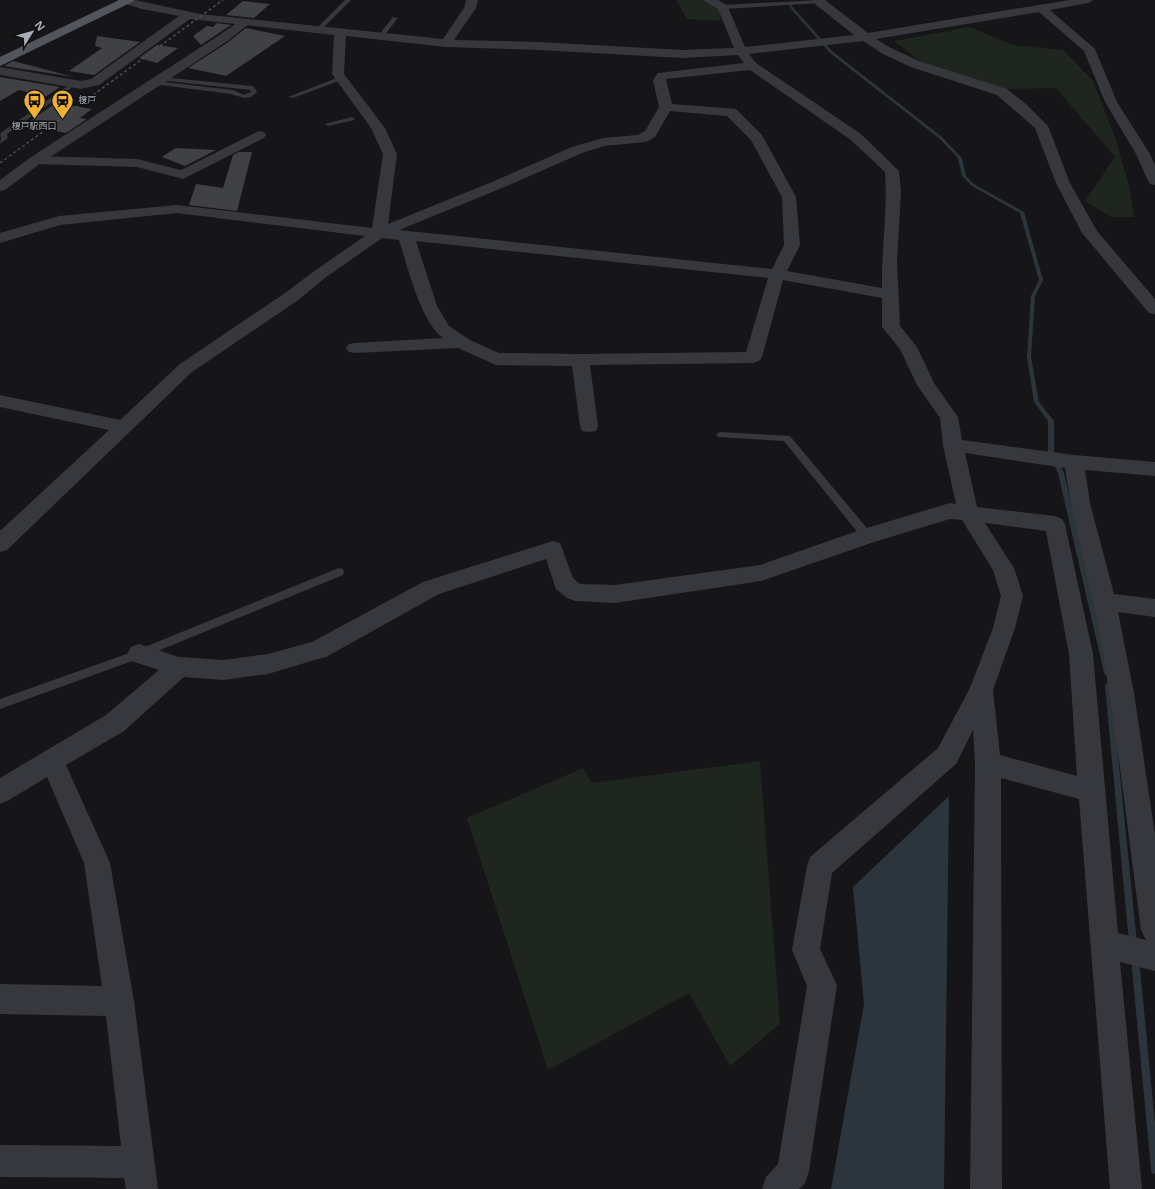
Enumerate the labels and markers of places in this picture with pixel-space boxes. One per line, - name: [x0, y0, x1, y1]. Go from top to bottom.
- station icon: 榎戸: [50, 87, 76, 120]
- bus stop icon: 榎戸駅西口: [21, 88, 47, 121]
- place label: 榎戸: [78, 93, 96, 106]
- place label: 榎戸駅西口: [11, 119, 57, 132]

